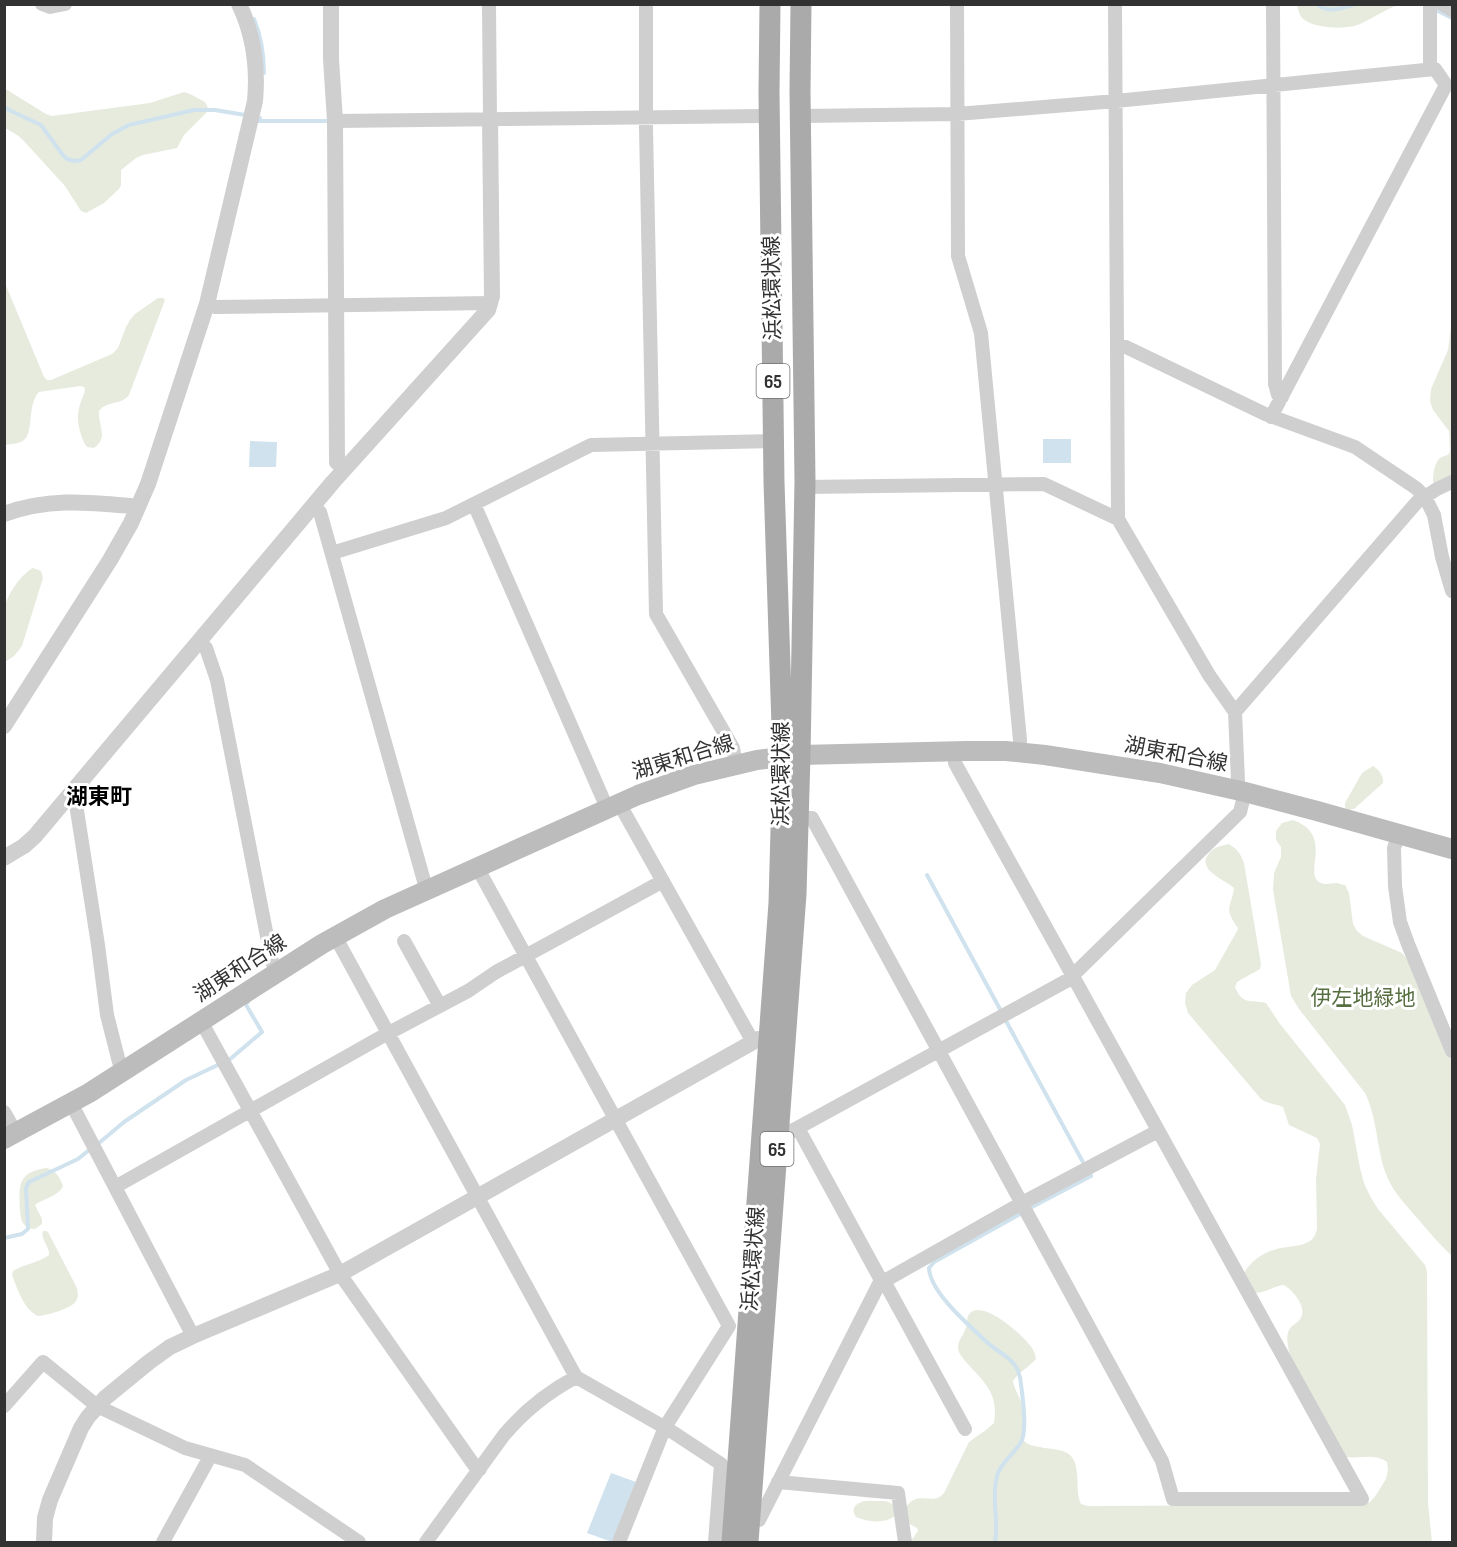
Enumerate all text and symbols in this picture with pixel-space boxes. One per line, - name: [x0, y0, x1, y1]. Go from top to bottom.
- street label: 浜松環状線: [759, 235, 786, 341]
- road number: 65: [756, 364, 790, 398]
- street label: 浜松環状線: [769, 722, 794, 827]
- street label: 湖東和合線: [629, 730, 737, 785]
- street label: 湖東和合線: [1122, 732, 1230, 777]
- district label: 湖東町: [66, 784, 132, 811]
- street label: 湖東和合線: [189, 929, 291, 1007]
- park label: 伊左地緑地: [1311, 986, 1416, 1011]
- road number: 65: [760, 1132, 794, 1166]
- street label: 浜松環状線: [737, 1206, 770, 1312]

